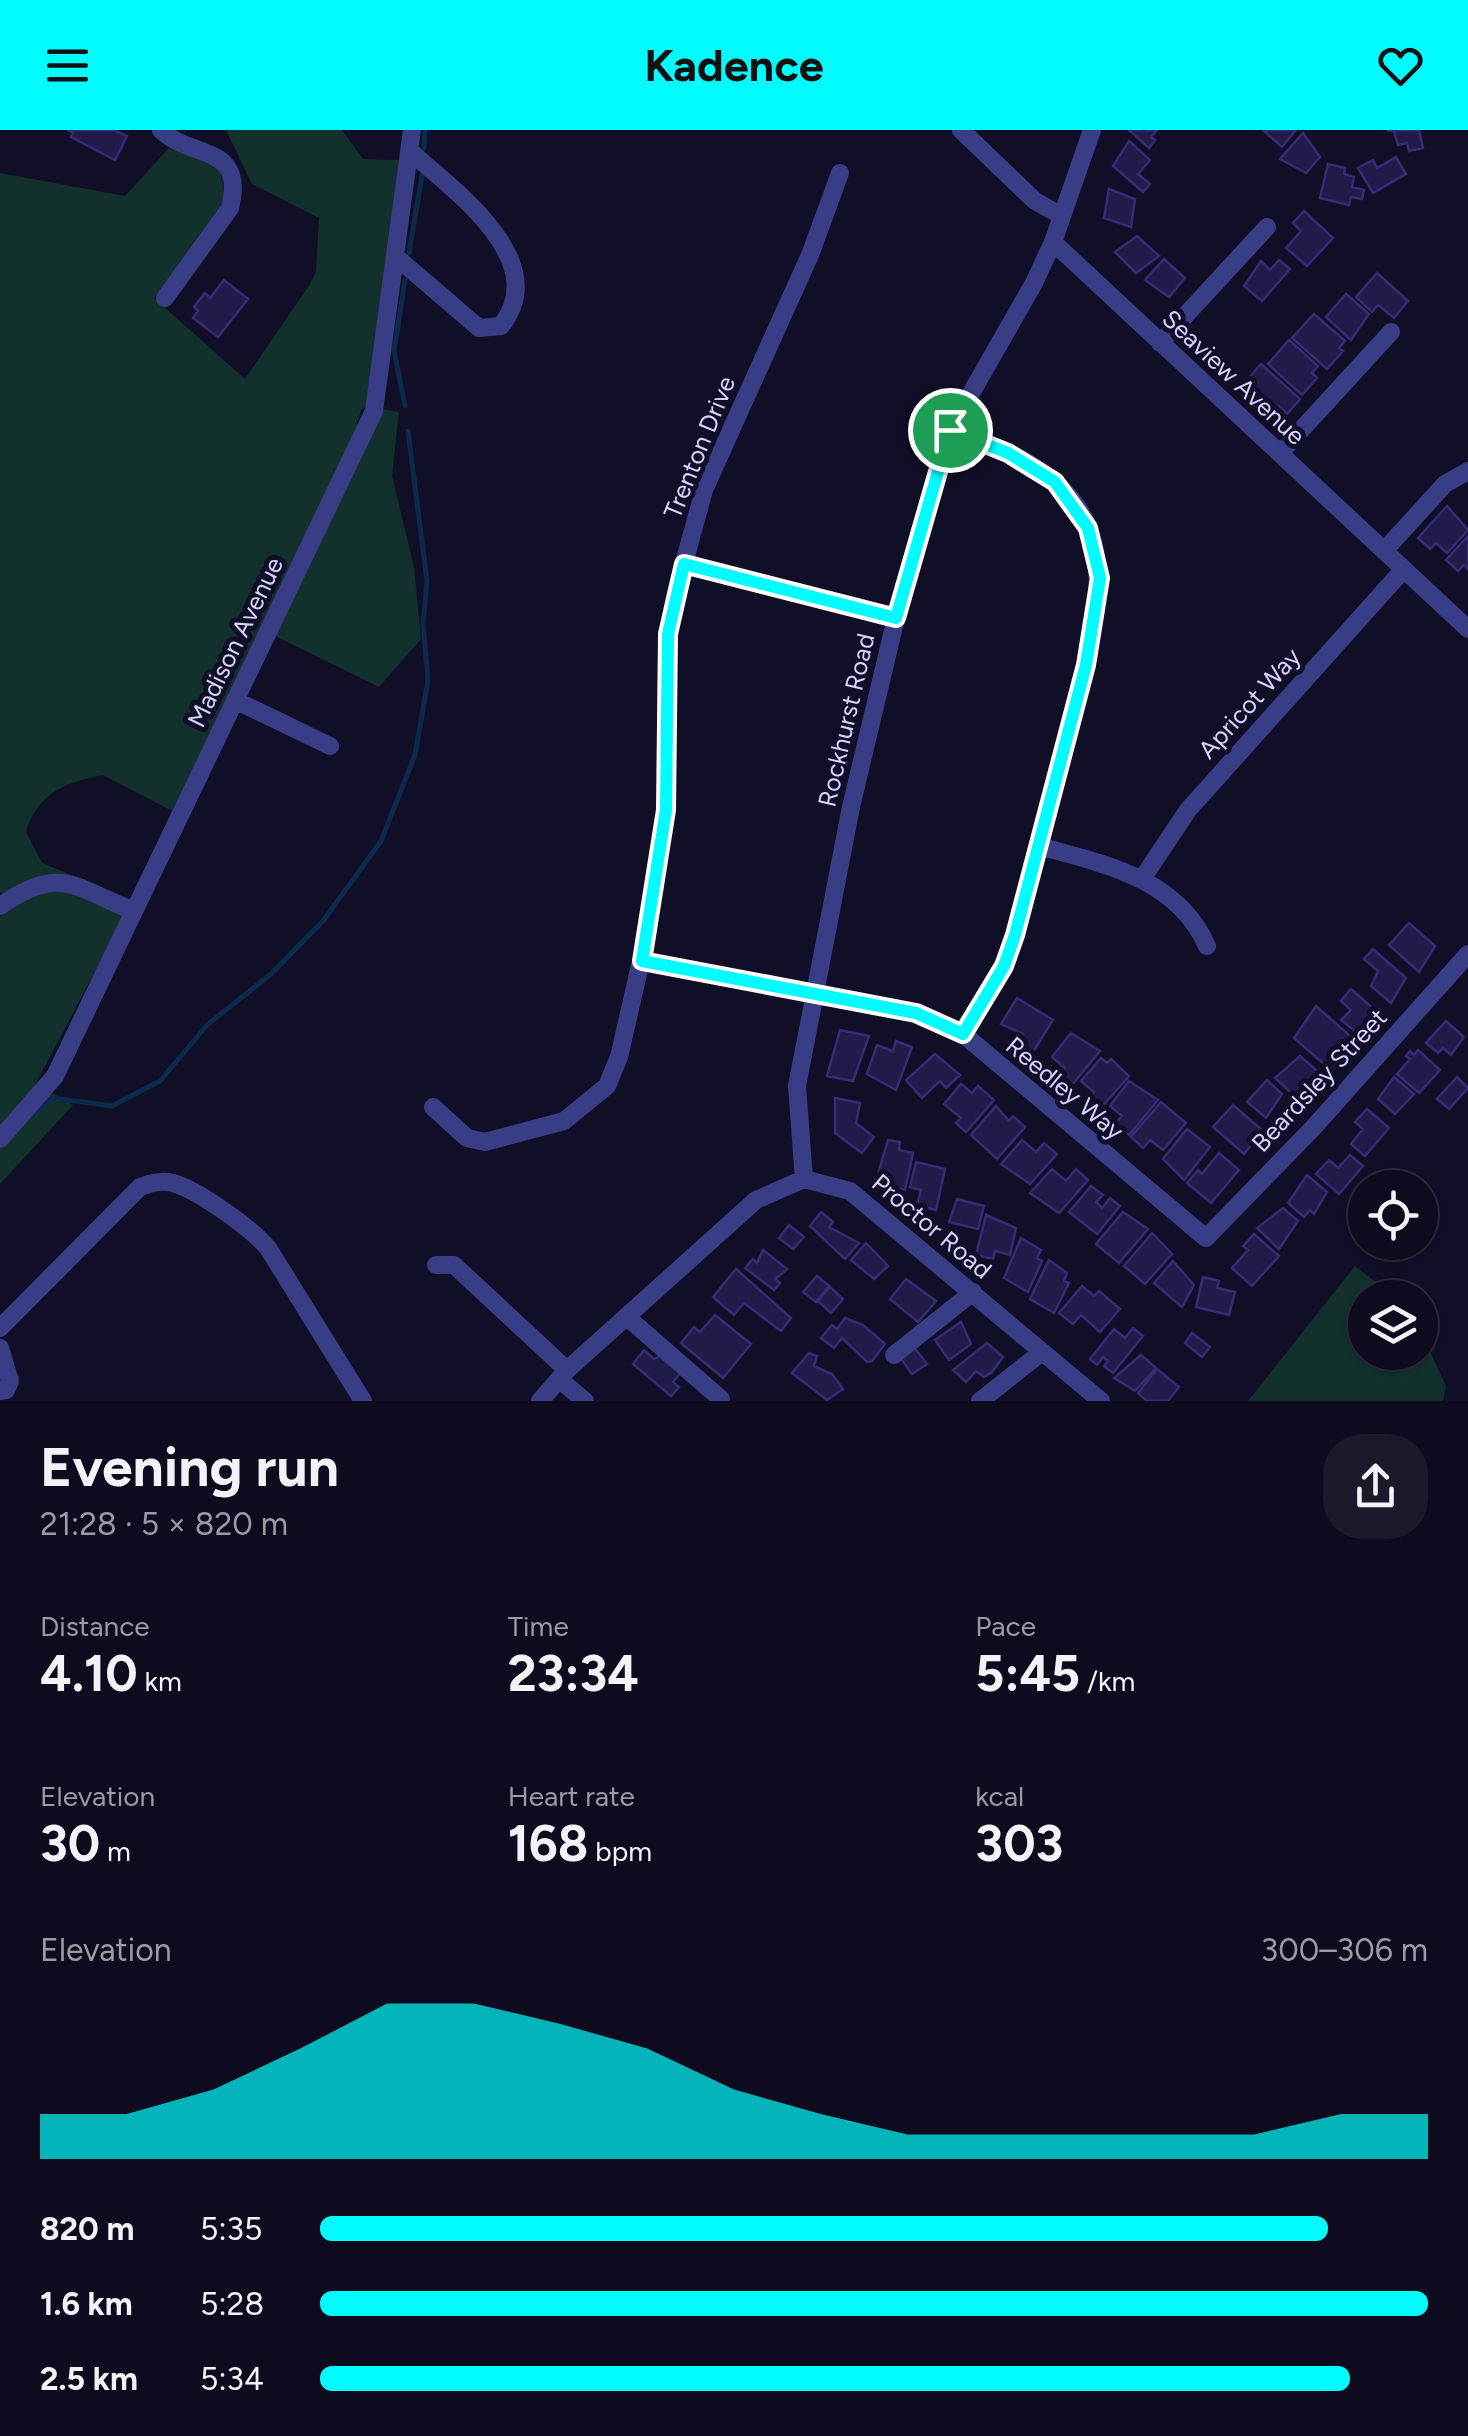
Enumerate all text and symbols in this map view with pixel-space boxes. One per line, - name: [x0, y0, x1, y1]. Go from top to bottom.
- icon: menu: [40, 38, 95, 93]
- text: Kadence: [644, 38, 824, 92]
- icon: heart: [1373, 38, 1428, 93]
- street label: Seaview Avenue: [1156, 303, 1312, 451]
- street label: Trenton Drive: [657, 372, 741, 522]
- pin: [908, 388, 993, 473]
- icon: arrive: [923, 403, 978, 458]
- street label: Madison Avenue: [181, 552, 289, 732]
- street label: Rockhurst Road: [811, 630, 881, 810]
- street label: Apricot Way: [1192, 642, 1306, 764]
- street label: Beardsley Street: [1245, 1002, 1393, 1158]
- street label: Reedley Way: [1000, 1030, 1130, 1146]
- street label: Proctor Road: [866, 1167, 998, 1285]
- map controls: [1348, 1170, 1438, 1370]
- button: locate: [1348, 1170, 1438, 1260]
- button: layers: [1348, 1280, 1438, 1370]
- text: Evening run: [40, 1434, 339, 1500]
- button: share: [1323, 1434, 1428, 1539]
- text: 21:28 · 5 × 820 m: [40, 1505, 288, 1543]
- text: Distance: [40, 1609, 150, 1643]
- text: Time: [508, 1609, 569, 1643]
- text: Pace: [975, 1609, 1036, 1643]
- text: 4.10: [40, 1643, 138, 1704]
- text: 23:34: [508, 1643, 639, 1704]
- text: 5:45: [975, 1643, 1080, 1704]
- text: km: [138, 1664, 182, 1698]
- text: /km: [1080, 1664, 1135, 1698]
- text: Elevation: [40, 1779, 155, 1813]
- text: Heart rate: [508, 1779, 635, 1813]
- text: kcal: [975, 1779, 1024, 1813]
- text: 30: [40, 1813, 100, 1874]
- text: 168: [508, 1813, 588, 1874]
- text: 303: [975, 1813, 1063, 1874]
- text: m: [100, 1834, 131, 1868]
- text: bpm: [588, 1834, 652, 1868]
- text: Elevation: [40, 1931, 172, 1969]
- text: 300–306 m: [1261, 1931, 1428, 1969]
- text: 820 m: [40, 2210, 134, 2248]
- text: 5:35: [200, 2210, 262, 2248]
- text: 1.6 km: [40, 2285, 133, 2323]
- text: 5:28: [200, 2285, 264, 2323]
- text: 2.5 km: [40, 2360, 138, 2398]
- text: 5:34: [200, 2360, 264, 2398]

